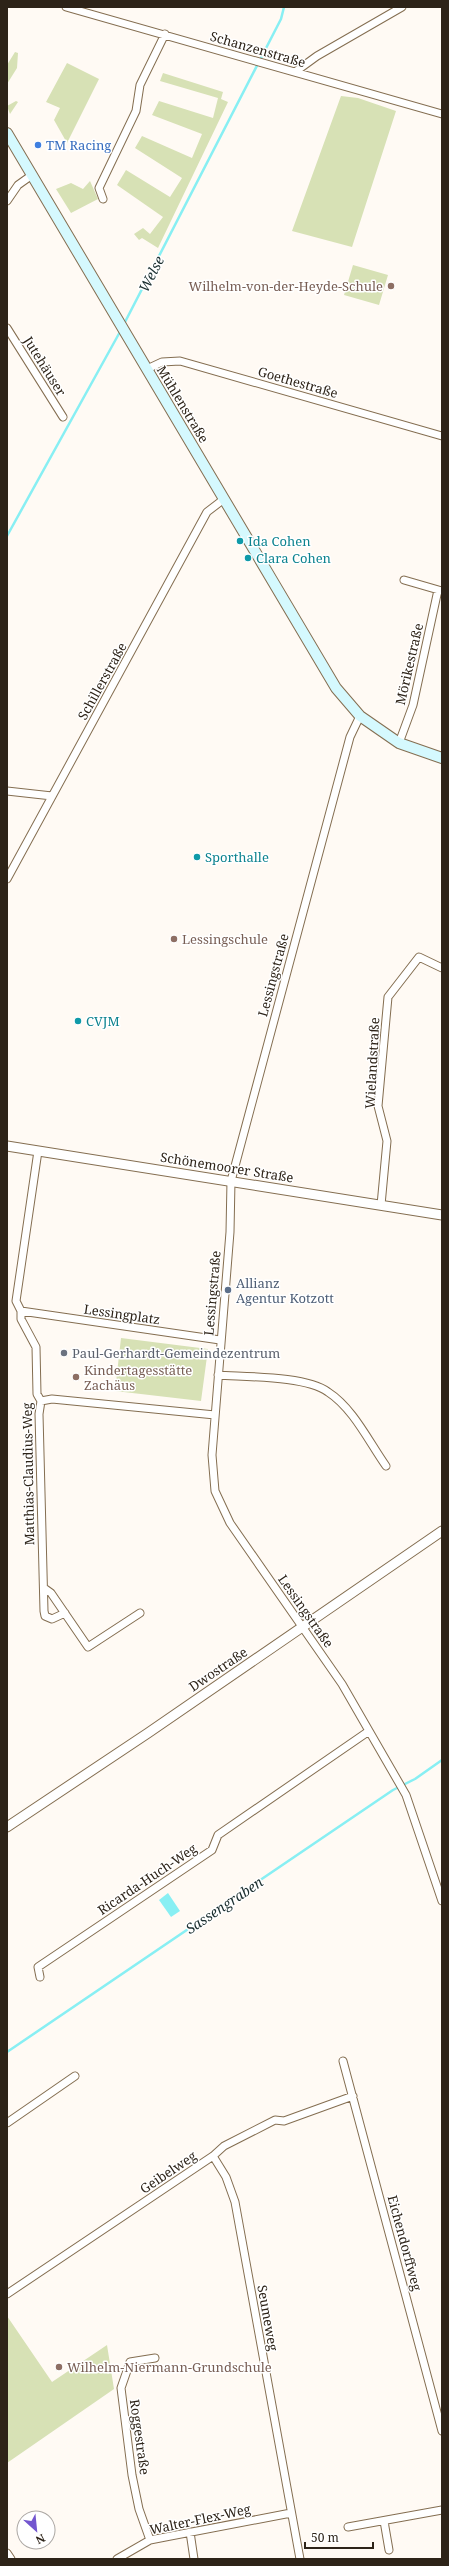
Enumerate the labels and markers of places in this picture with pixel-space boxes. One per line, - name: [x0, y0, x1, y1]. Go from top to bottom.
- place label: TM Racing: [46, 136, 111, 154]
- marker: TM Racing: [33, 140, 43, 150]
- place label: Wilhelm-von-der-Heyde-Schule: [189, 277, 383, 295]
- marker: Wilhelm-von-der-Heyde-Schule: [386, 281, 396, 291]
- place label: Ida Cohen: [248, 532, 311, 550]
- marker: Ida Cohen: [235, 536, 245, 546]
- place label: Clara Cohen: [256, 549, 332, 567]
- marker: Clara Cohen: [243, 553, 253, 563]
- place label: Sporthalle: [205, 848, 269, 866]
- marker: Sporthalle: [192, 852, 202, 862]
- place label: Lessingschule: [182, 930, 268, 948]
- marker: Lessingschule: [169, 934, 179, 944]
- place label: CVJM: [86, 1012, 120, 1030]
- marker: CVJM: [73, 1016, 83, 1026]
- place label: Allianz Agentur Kotzott: [236, 1274, 334, 1307]
- marker: Allianz Agentur Kotzott: [223, 1285, 233, 1295]
- place label: Paul-Gerhardt-Gemeindezentrum: [72, 1344, 280, 1362]
- marker: Paul-Gerhardt-Gemeindezentrum: [59, 1348, 69, 1358]
- place label: Kindertagesstätte Zachäus: [84, 1361, 192, 1394]
- marker: Kindertagesstätte Zachäus: [71, 1372, 81, 1382]
- place label: Wilhelm-Niermann-Grundschule: [67, 2358, 272, 2376]
- marker: Wilhelm-Niermann-Grundschule: [54, 2362, 64, 2372]

